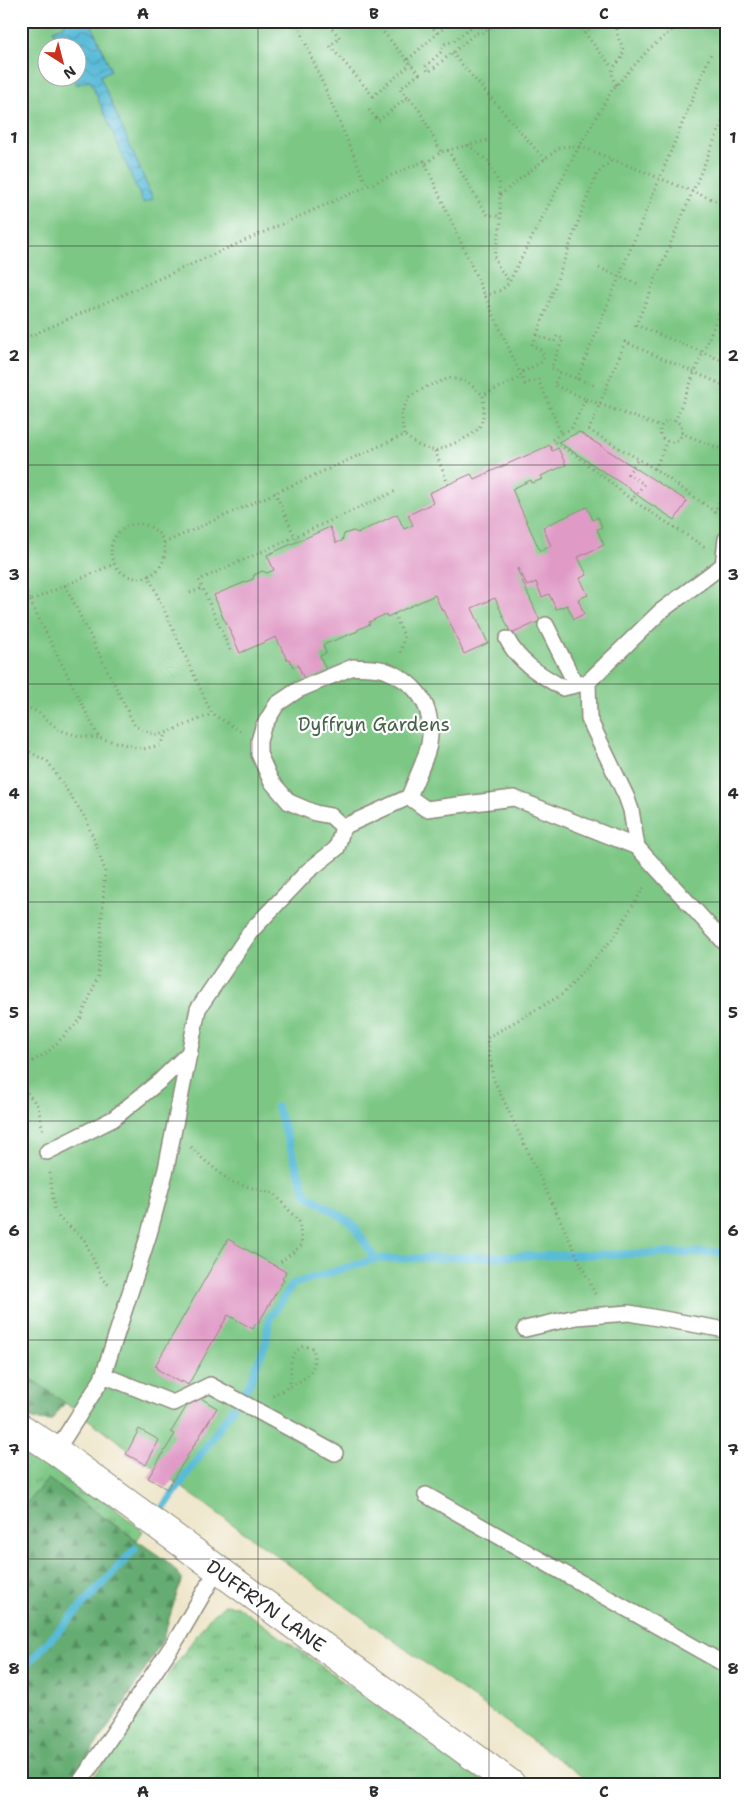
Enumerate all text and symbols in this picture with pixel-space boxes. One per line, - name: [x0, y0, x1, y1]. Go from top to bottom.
- text: A: [137, 3, 149, 24]
- text: B: [369, 3, 379, 24]
- text: C: [599, 3, 609, 24]
- north arrow: [38, 38, 88, 88]
- text: N: [60, 62, 79, 83]
- text: 1: [10, 127, 18, 148]
- text: 1: [729, 127, 737, 148]
- text: 2: [8, 345, 20, 366]
- text: 2: [727, 345, 739, 366]
- text: 3: [8, 564, 20, 585]
- text: 3: [727, 564, 739, 585]
- park label: Dyffryn Gardens: [298, 712, 450, 737]
- text: 4: [8, 783, 20, 804]
- text: 4: [727, 783, 739, 804]
- text: 5: [9, 1002, 19, 1023]
- text: 5: [728, 1002, 738, 1023]
- text: 6: [8, 1220, 20, 1241]
- text: 6: [727, 1220, 739, 1241]
- text: 7: [8, 1439, 20, 1460]
- text: 7: [727, 1439, 739, 1460]
- street label: DUFFRYN LANE: [201, 1554, 331, 1658]
- text: 8: [8, 1658, 20, 1679]
- text: 8: [727, 1658, 739, 1679]
- text: A: [137, 1781, 149, 1802]
- text: B: [369, 1781, 379, 1802]
- text: C: [599, 1781, 609, 1802]

